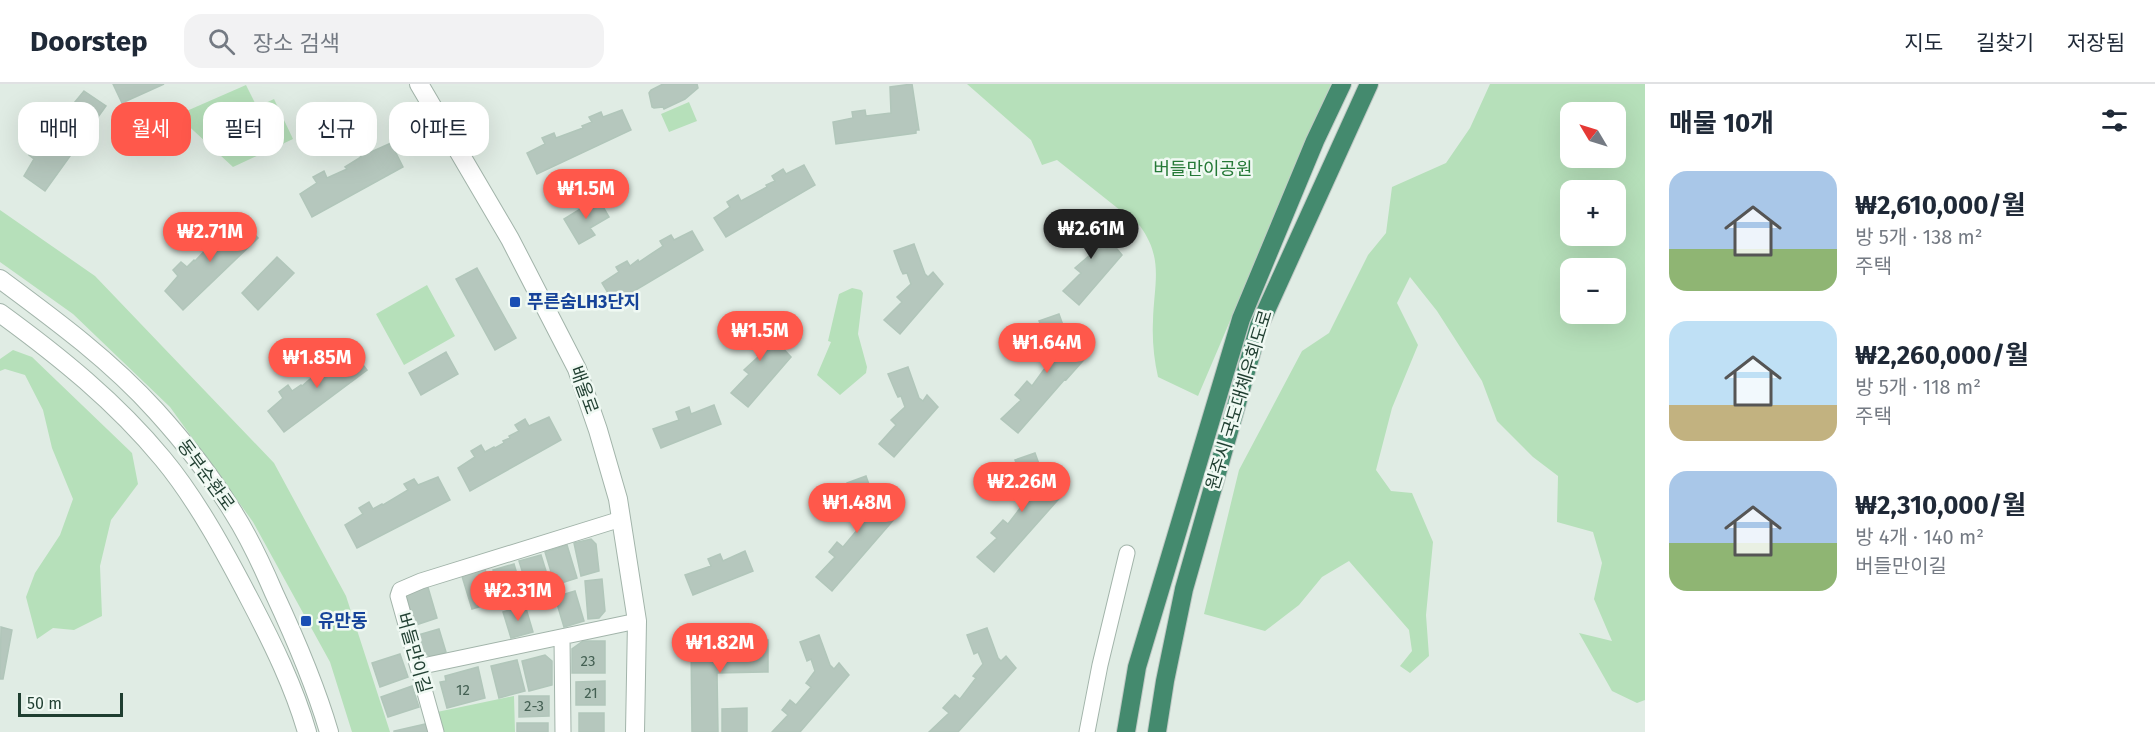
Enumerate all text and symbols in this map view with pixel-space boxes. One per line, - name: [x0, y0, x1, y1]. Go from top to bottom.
- search box: [184, 14, 604, 68]
- text: Doorstep: [30, 25, 148, 58]
- icon: search: [205, 25, 238, 58]
- text: 장소 검색: [253, 30, 340, 57]
- text: 지도: [1904, 30, 1943, 56]
- text: 길찾기: [1976, 30, 2034, 56]
- text: 저장됨: [2067, 30, 2125, 56]
- chip: 매매: [18, 102, 99, 156]
- chip: 월세: [111, 102, 191, 156]
- chip: 필터: [203, 102, 284, 156]
- chip: 신규: [296, 102, 377, 156]
- chip: 아파트: [389, 102, 489, 156]
- north arrow: [1560, 102, 1626, 168]
- map controls: [1560, 102, 1626, 324]
- icon: filters: [2098, 104, 2131, 137]
- text: 매물 10개: [1669, 108, 1774, 139]
- park label: 버들만이공원: [1153, 158, 1253, 180]
- pin: ₩1.5M: [544, 169, 628, 220]
- text: ₩1.5M: [557, 176, 615, 200]
- button: +: [1560, 180, 1626, 246]
- text: ₩2,610,000/월: [1855, 190, 2026, 221]
- icon: home: [1717, 195, 1789, 267]
- pin: ₩2.61M: [1042, 209, 1140, 260]
- pin: ₩2.71M: [161, 212, 259, 263]
- text: ₩2.61M: [1058, 216, 1124, 240]
- text: ₩2.71M: [177, 219, 243, 243]
- text: 방 5개 · 138 m²: [1855, 225, 1983, 249]
- text: 주택: [1855, 254, 1892, 278]
- button: −: [1560, 258, 1626, 324]
- place label: 푸른숨LH3단지: [527, 291, 640, 313]
- marker: 푸른숨LH3단지: [508, 295, 522, 309]
- street label: 원주시 국도대체우회도로: [1201, 307, 1277, 493]
- pin: ₩1.5M: [718, 311, 802, 362]
- text: ₩1.5M: [731, 318, 789, 342]
- pin: ₩1.64M: [998, 323, 1096, 374]
- text: ₩1.64M: [1012, 330, 1082, 354]
- pin: ₩1.85M: [268, 338, 366, 389]
- text: ₩2,260,000/월: [1855, 340, 2029, 371]
- text: ₩1.85M: [282, 345, 352, 369]
- icon: home: [1717, 345, 1789, 417]
- street label: 배울로: [565, 363, 603, 417]
- text: 방 5개 · 118 m²: [1855, 375, 1981, 399]
- text: 주택: [1855, 404, 1892, 428]
- street label: 동부순환로: [173, 435, 239, 515]
- pin: ₩2.26M: [973, 462, 1071, 513]
- text: ₩2.26M: [987, 469, 1057, 493]
- pin: ₩1.48M: [808, 483, 906, 534]
- text: ₩1.48M: [822, 490, 892, 514]
- text: ₩2,310,000/월: [1855, 490, 2026, 521]
- icon: home: [1717, 495, 1789, 567]
- text: 방 4개 · 140 m²: [1855, 525, 1984, 549]
- text: 버들만이길: [1855, 554, 1947, 578]
- pin: ₩2.31M: [469, 571, 567, 622]
- text: ₩2.31M: [484, 578, 552, 602]
- place label: 유만동: [318, 610, 368, 632]
- street label: 버들만이길: [392, 610, 436, 696]
- marker: 유만동: [299, 614, 313, 628]
- pin: ₩1.82M: [671, 623, 769, 674]
- text: ₩1.82M: [686, 630, 754, 654]
- house number: 23: [581, 652, 595, 670]
- house number: 12: [456, 681, 470, 699]
- house number: 21: [584, 684, 598, 702]
- scale bar: [18, 690, 123, 718]
- text: 50 m: [27, 694, 62, 713]
- house number: 2-3: [524, 697, 544, 715]

